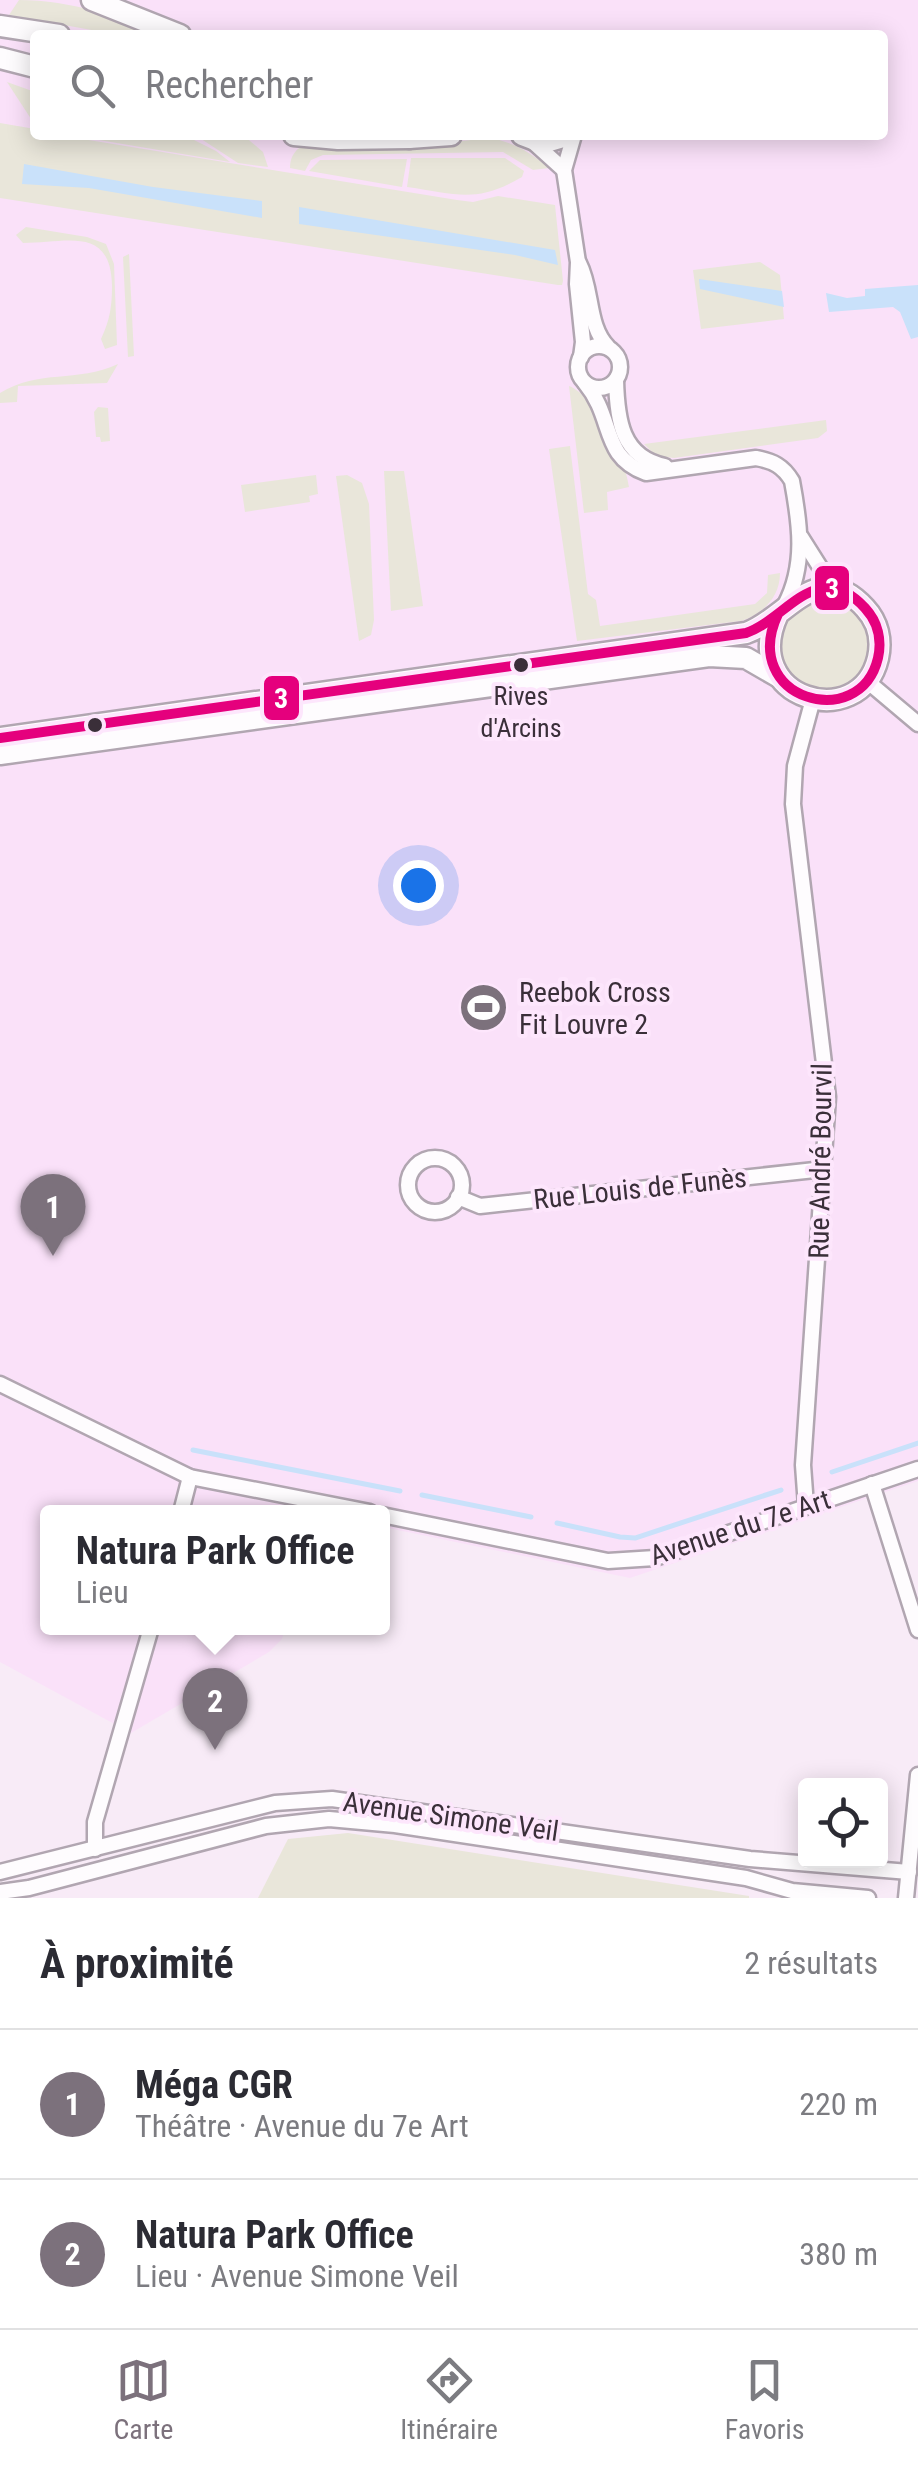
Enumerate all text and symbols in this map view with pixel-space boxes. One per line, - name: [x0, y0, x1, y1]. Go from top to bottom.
- search box: [30, 30, 888, 140]
- icon: search: [65, 58, 120, 113]
- text: Rechercher: [145, 63, 313, 107]
- line badge: 3: [813, 564, 851, 612]
- text: 3: [825, 572, 839, 605]
- marker: Rives d'Arcins: [511, 655, 531, 675]
- line badge: 3: [262, 674, 301, 722]
- place label: Rives d'Arcins: [480, 681, 562, 743]
- text: 3: [274, 682, 288, 715]
- unlabelled marker: [85, 715, 105, 735]
- your location: [393, 860, 444, 911]
- place label: Reebok Cross Fit Louvre 2: [519, 976, 671, 1041]
- sports icon: Reebok Cross Fit Louvre 2: [458, 982, 510, 1034]
- street label: Rue André Bourvil: [802, 1063, 839, 1259]
- street label: Rue Louis de Funès: [532, 1161, 748, 1216]
- pin: 1: [20, 1174, 86, 1256]
- street label: Avenue du 7e Art: [646, 1483, 835, 1572]
- popup: [40, 1505, 390, 1635]
- text: Natura Park Office: [76, 1529, 354, 1573]
- text: Lieu: [76, 1573, 129, 1611]
- pin: 2: [182, 1668, 248, 1750]
- map controls: [798, 1778, 888, 1868]
- button: locate: [798, 1778, 888, 1868]
- street label: Avenue Simone Veil: [341, 1785, 561, 1848]
- text: À proximité: [40, 1939, 233, 1988]
- text: 2 résultats: [744, 1944, 878, 1982]
- text: Méga CGR: [135, 2063, 293, 2107]
- text: 1: [64, 2085, 81, 2123]
- text: 220 m: [799, 2085, 878, 2123]
- text: Théâtre · Avenue du 7e Art: [135, 2107, 469, 2145]
- text: Natura Park Office: [135, 2213, 414, 2257]
- text: 2: [64, 2235, 81, 2273]
- text: 380 m: [799, 2235, 878, 2273]
- text: Lieu · Avenue Simone Veil: [135, 2257, 459, 2295]
- tab: Carte: [113, 2353, 173, 2446]
- tab: Itinéraire: [400, 2353, 498, 2446]
- tab: Favoris: [725, 2353, 805, 2446]

